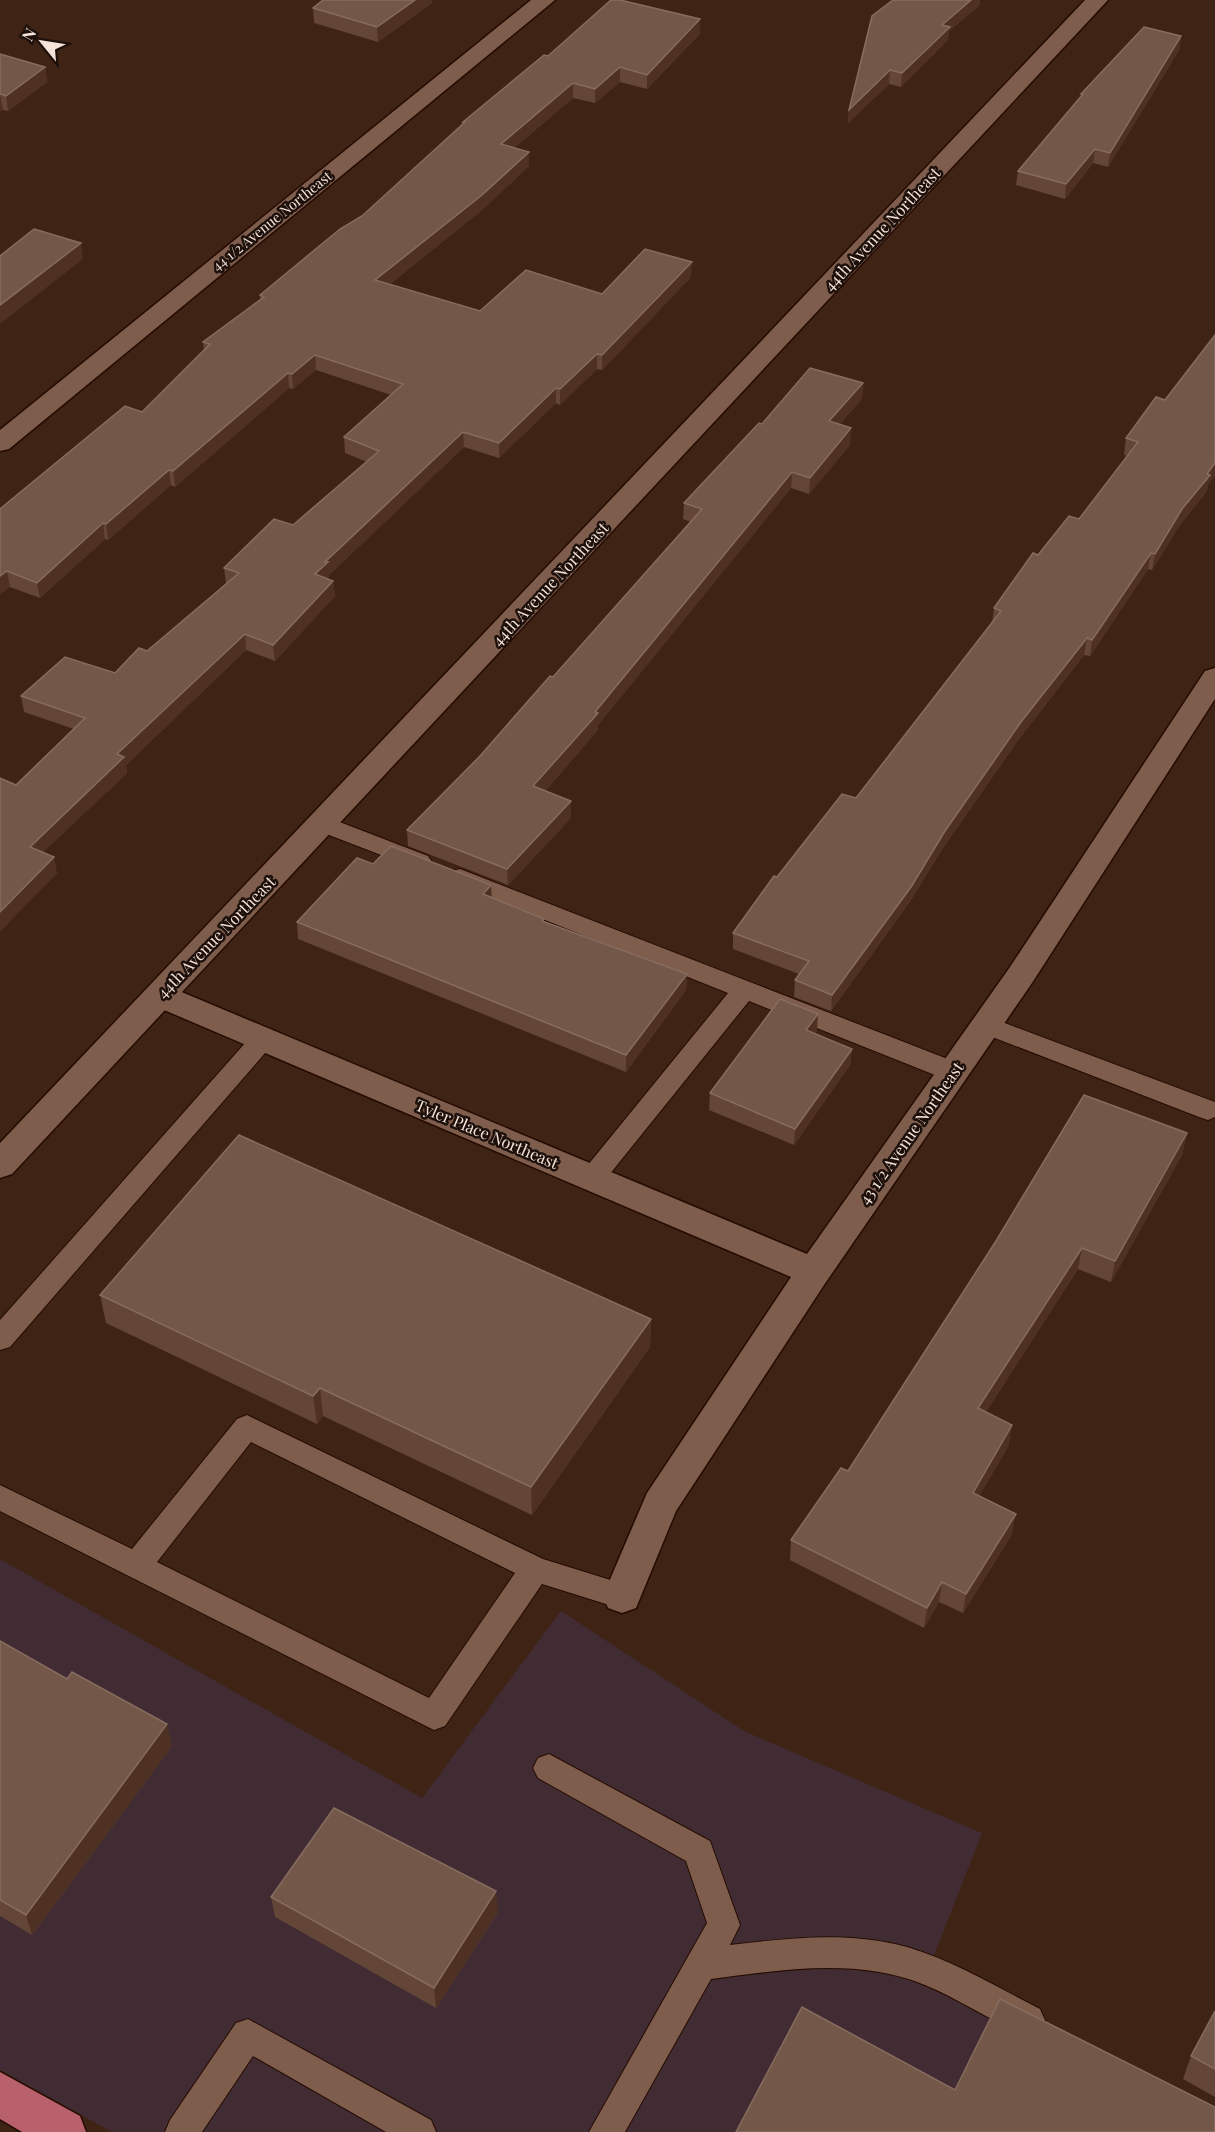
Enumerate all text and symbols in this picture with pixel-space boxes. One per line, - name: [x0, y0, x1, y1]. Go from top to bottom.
- north arrow: [12, 12, 72, 72]
- text: N: [17, 24, 41, 45]
- street label: 44th Avenue Northeast: [819, 162, 945, 295]
- street label: 44 1/2 Avenue Northeast: [208, 166, 336, 275]
- street label: 44th Avenue Northeast: [487, 517, 613, 650]
- street label: 44th Avenue Northeast: [152, 871, 280, 1002]
- street label: 43 1/2 Avenue Northeast: [853, 1057, 968, 1208]
- street label: Tyler Place Northeast: [413, 1094, 562, 1173]

